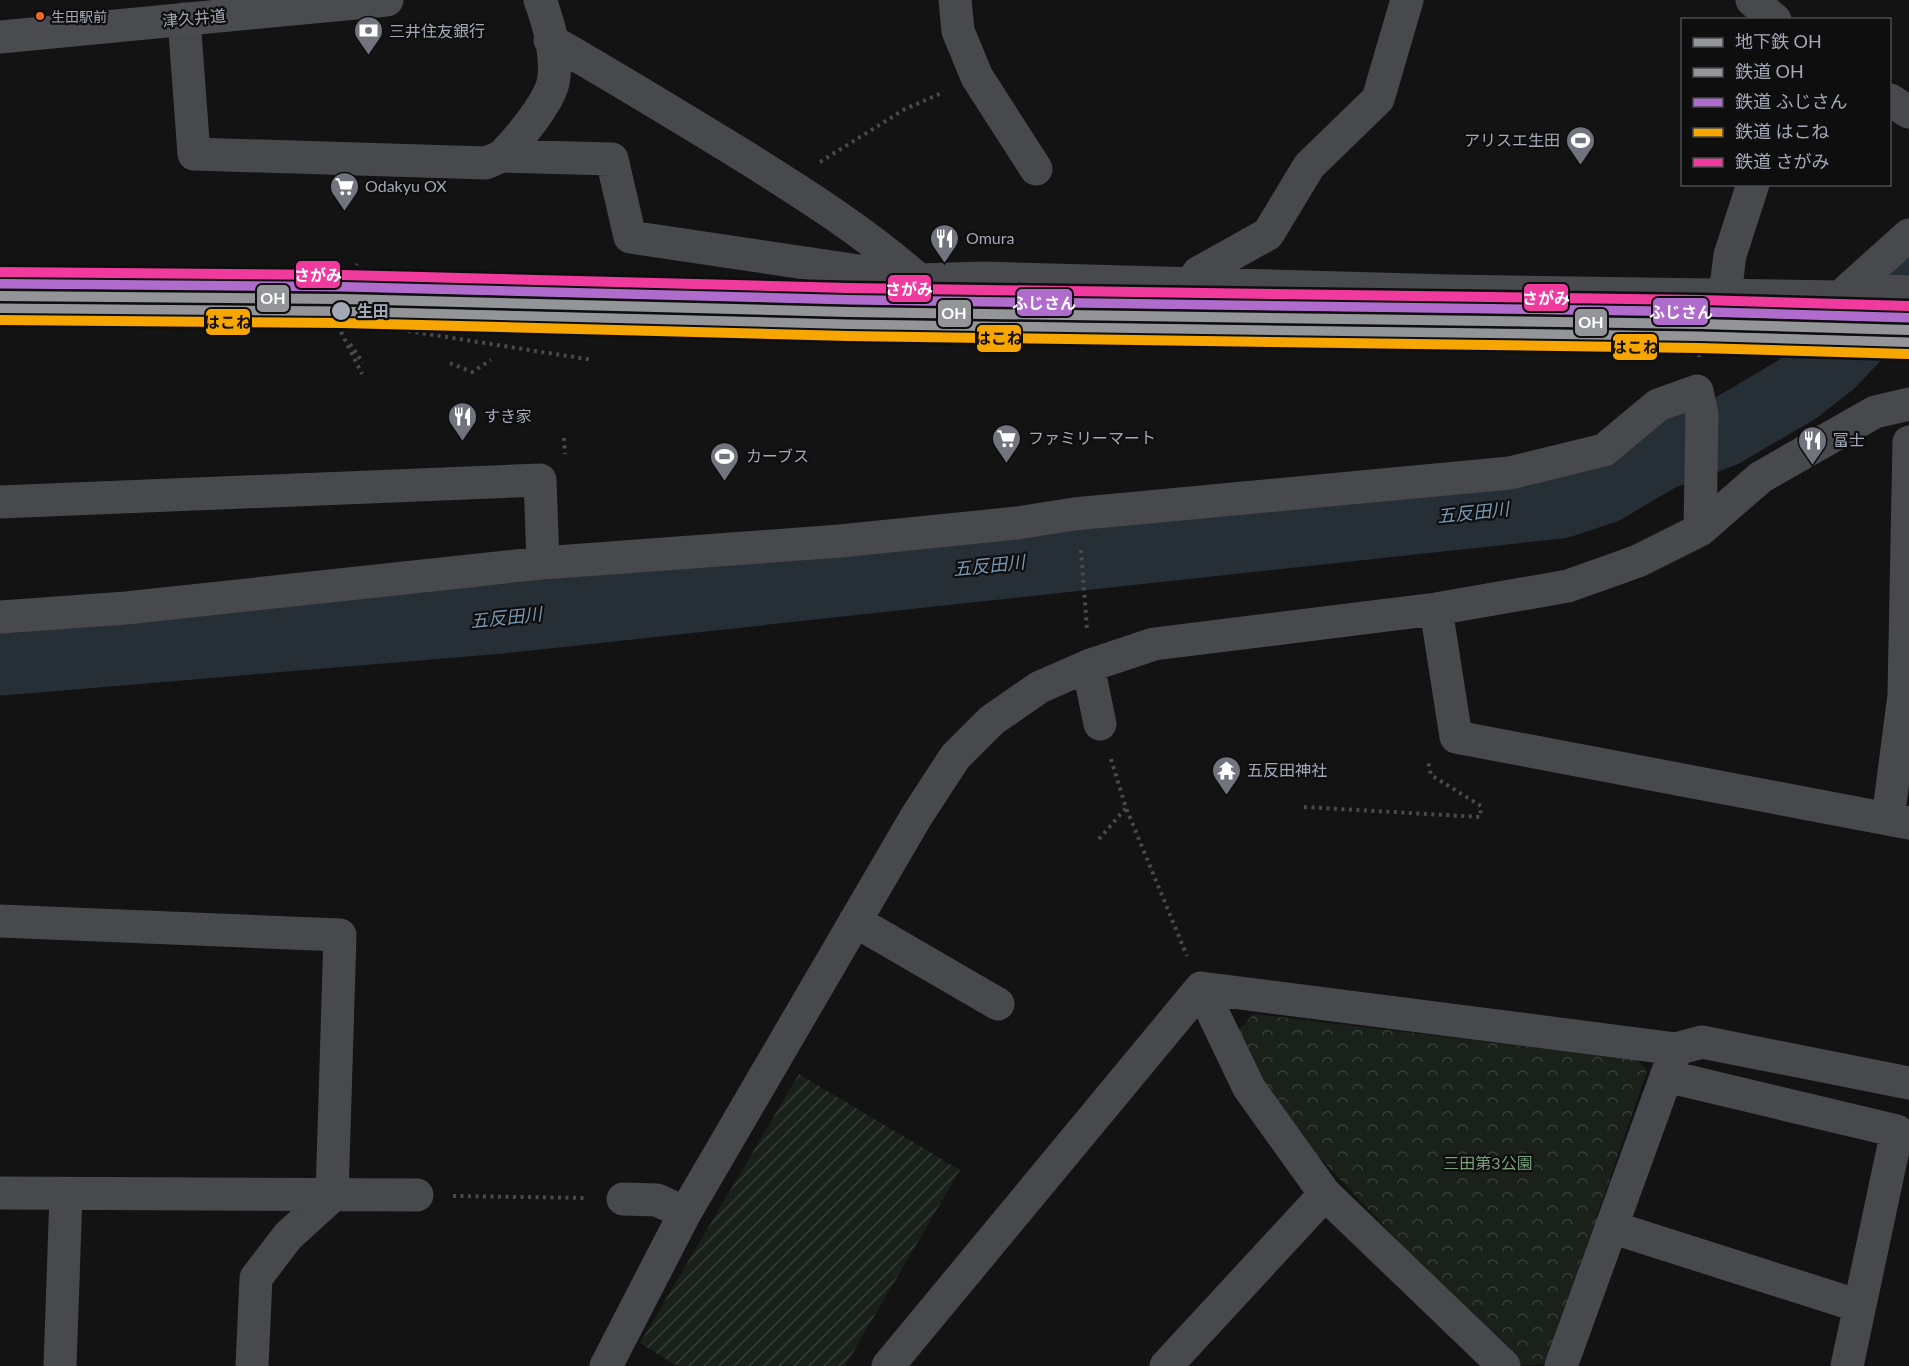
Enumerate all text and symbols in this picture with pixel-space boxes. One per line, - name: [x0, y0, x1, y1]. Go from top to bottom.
- street label: 津久井道: [161, 5, 227, 30]
- place label: 生田駅前: [51, 8, 107, 25]
- marker: 生田駅前: [34, 10, 46, 22]
- bank icon: 三井住友銀行: [352, 15, 384, 57]
- legend: [1681, 18, 1891, 186]
- place label: 三井住友銀行: [389, 21, 485, 40]
- text: 地下鉄 OH: [1735, 30, 1822, 52]
- text: 鉄道 OH: [1735, 60, 1804, 82]
- text: 鉄道 ふじさん: [1735, 90, 1848, 112]
- text: 鉄道 はこね: [1735, 120, 1830, 142]
- sports icon: アリスエ生田: [1565, 124, 1597, 166]
- place label: アリスエ生田: [1464, 130, 1560, 149]
- text: 鉄道 さがみ: [1735, 150, 1830, 172]
- supermarket icon: Odakyu OX: [328, 170, 360, 212]
- place label: Odakyu OX: [365, 176, 447, 195]
- restaurant icon: Omura: [929, 222, 961, 264]
- place label: Omura: [966, 228, 1014, 247]
- line badge: さがみ: [295, 260, 341, 289]
- text: さがみ: [294, 265, 342, 284]
- line badge: さがみ: [887, 274, 932, 303]
- text: さがみ: [885, 279, 933, 298]
- line badge: さがみ: [1523, 283, 1569, 312]
- line badge: OH: [256, 284, 290, 313]
- text: OH: [260, 288, 286, 307]
- line badge: ふじさん: [1016, 288, 1073, 317]
- text: さがみ: [1522, 288, 1570, 307]
- text: ふじさん: [1012, 293, 1076, 312]
- line badge: ふじさん: [1652, 297, 1709, 326]
- line badge: OH: [937, 299, 972, 328]
- marker: 生田: [330, 300, 352, 322]
- place label: 生田: [357, 301, 389, 320]
- text: ふじさん: [1649, 302, 1713, 321]
- text: OH: [941, 303, 967, 322]
- line badge: はこね: [205, 308, 251, 336]
- line badge: OH: [1574, 308, 1608, 337]
- text: はこね: [204, 312, 252, 331]
- text: OH: [1578, 312, 1604, 331]
- line badge: はこね: [976, 324, 1022, 353]
- text: はこね: [975, 328, 1023, 347]
- line badge: はこね: [1612, 333, 1658, 361]
- text: はこね: [1611, 337, 1659, 356]
- restaurant icon: すき家: [447, 400, 479, 442]
- place label: すき家: [484, 406, 532, 425]
- supermarket icon: ファミリーマート: [991, 422, 1023, 464]
- restaurant icon: 富士: [1796, 424, 1828, 466]
- place label: ファミリーマート: [1028, 428, 1156, 447]
- place label: 富士: [1833, 430, 1865, 449]
- sports icon: カーブス: [709, 440, 741, 482]
- place label: カーブス: [746, 446, 809, 465]
- water label: 五反田川: [1436, 497, 1512, 527]
- water label: 五反田川: [952, 550, 1028, 580]
- water label: 五反田川: [469, 602, 545, 632]
- temple icon: 五反田神社: [1210, 754, 1242, 796]
- place label: 五反田神社: [1247, 760, 1327, 779]
- park label: 三田第3公園: [1443, 1153, 1533, 1172]

